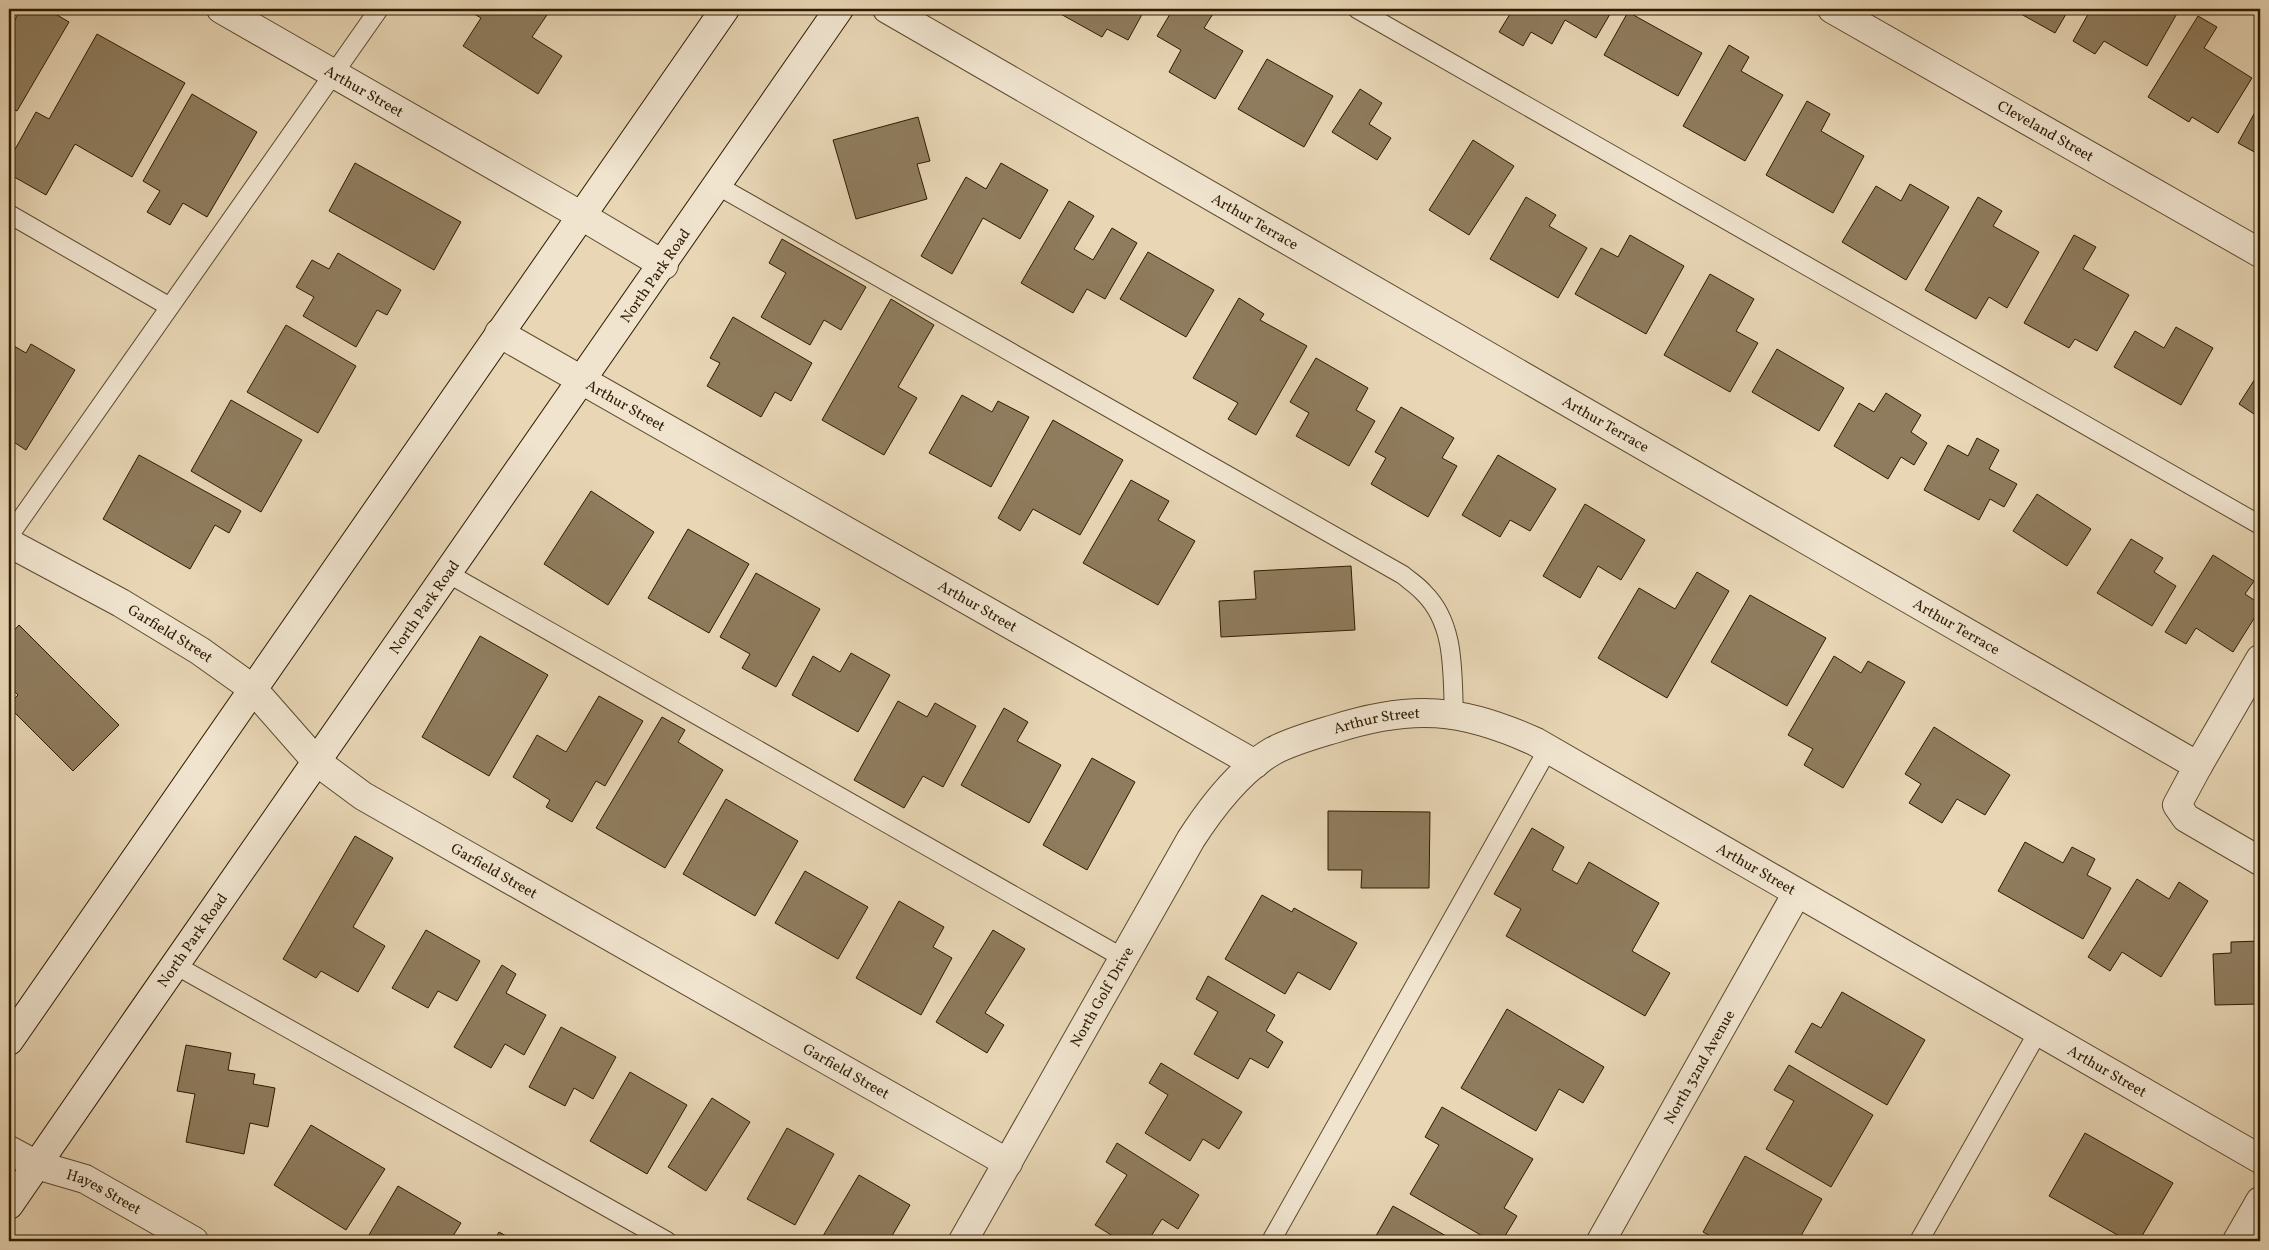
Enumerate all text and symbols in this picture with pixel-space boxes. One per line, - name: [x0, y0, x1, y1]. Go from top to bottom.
- street label: Arthur Street: [320, 61, 407, 123]
- street label: Cleveland Street: [1993, 96, 2097, 168]
- street label: Arthur Terrace: [1207, 189, 1302, 256]
- street label: North Park Road: [616, 225, 696, 328]
- street label: Arthur Street: [582, 376, 669, 438]
- street label: Arthur Terrace: [1558, 392, 1652, 459]
- street label: North Park Road: [385, 557, 466, 659]
- street label: Arthur Street: [933, 576, 1020, 638]
- street label: Arthur Terrace: [1908, 594, 2003, 661]
- street label: Garfield Street: [123, 600, 216, 669]
- street label: Arthur Street: [1331, 704, 1420, 741]
- street label: Garfield Street: [446, 839, 541, 905]
- street label: Arthur Street: [1712, 839, 1799, 901]
- street label: North Park Road: [153, 890, 233, 992]
- street label: North Golf Drive: [1066, 943, 1140, 1051]
- street label: North 32nd Avenue: [1660, 1007, 1741, 1128]
- street label: Garfield Street: [798, 1039, 893, 1105]
- street label: Arthur Street: [2063, 1041, 2150, 1103]
- street label: Hayes Street: [64, 1165, 145, 1221]

